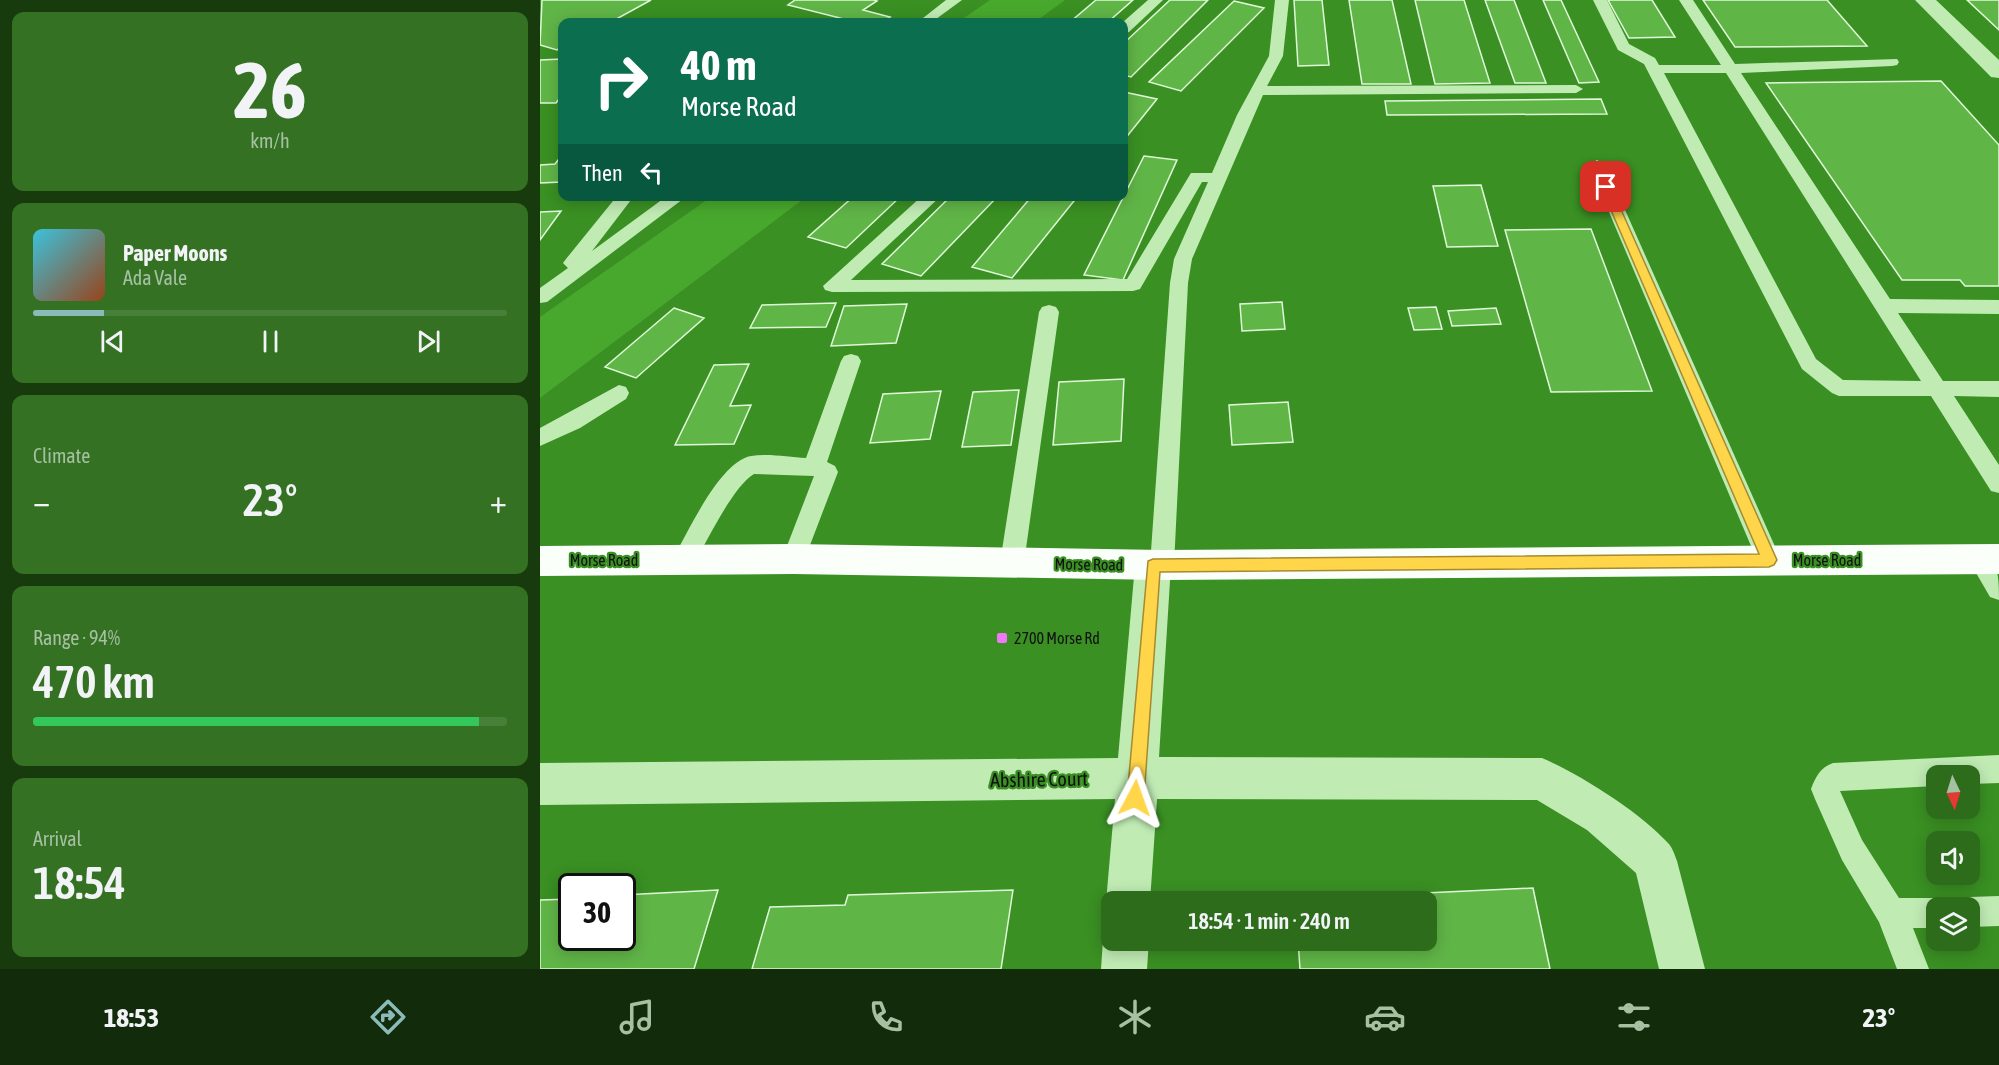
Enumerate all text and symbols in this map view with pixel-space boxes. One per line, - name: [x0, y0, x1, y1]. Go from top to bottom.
- text: 40 m: [681, 41, 756, 89]
- icon: right: [582, 42, 660, 120]
- text: 26: [233, 45, 307, 135]
- text: Morse Road: [681, 91, 797, 122]
- text: km/h: [250, 129, 290, 152]
- icon: left: [635, 156, 668, 189]
- text: Then: [582, 160, 623, 186]
- pin: [1580, 161, 1631, 212]
- icon: arrive: [1589, 170, 1622, 203]
- text: Paper Moons: [123, 240, 227, 266]
- text: Ada Vale: [123, 266, 187, 289]
- icon: previous: [96, 325, 129, 358]
- icon: pause: [254, 325, 287, 358]
- icon: next: [412, 325, 445, 358]
- text: Climate: [33, 444, 90, 467]
- text: 23°: [243, 474, 297, 526]
- text: −: [33, 482, 50, 520]
- text: +: [490, 482, 507, 520]
- street label: Morse Road: [570, 551, 638, 569]
- street label: Morse Road: [1793, 551, 1861, 569]
- street label: Morse Road: [1055, 554, 1123, 574]
- text: Range · 94%: [33, 626, 120, 649]
- place label: 2700 Morse Rd: [1014, 629, 1100, 647]
- marker: 2700 Morse Rd: [995, 631, 1009, 645]
- text: 470 km: [33, 656, 155, 708]
- north arrow: [1926, 765, 1980, 819]
- map controls: [1926, 765, 1980, 951]
- position arrow: [1103, 766, 1167, 830]
- street label: Abshire Court: [990, 767, 1088, 791]
- text: Arrival: [33, 827, 82, 850]
- button: sound: [1926, 831, 1980, 885]
- text: 18:54: [33, 857, 126, 909]
- speed limit sign: 30: [558, 873, 636, 951]
- button: layers: [1926, 897, 1980, 951]
- text: 18:54 · 1 min · 240 m: [1188, 908, 1350, 934]
- icon: directions: [367, 996, 409, 1038]
- icon: music: [616, 996, 658, 1038]
- icon: phone: [865, 996, 907, 1038]
- icon: climate: [1114, 996, 1156, 1038]
- icon: car: [1364, 996, 1406, 1038]
- icon: filters: [1613, 996, 1655, 1038]
- text: 18:53: [104, 1002, 159, 1033]
- text: 23°: [1862, 1002, 1895, 1033]

